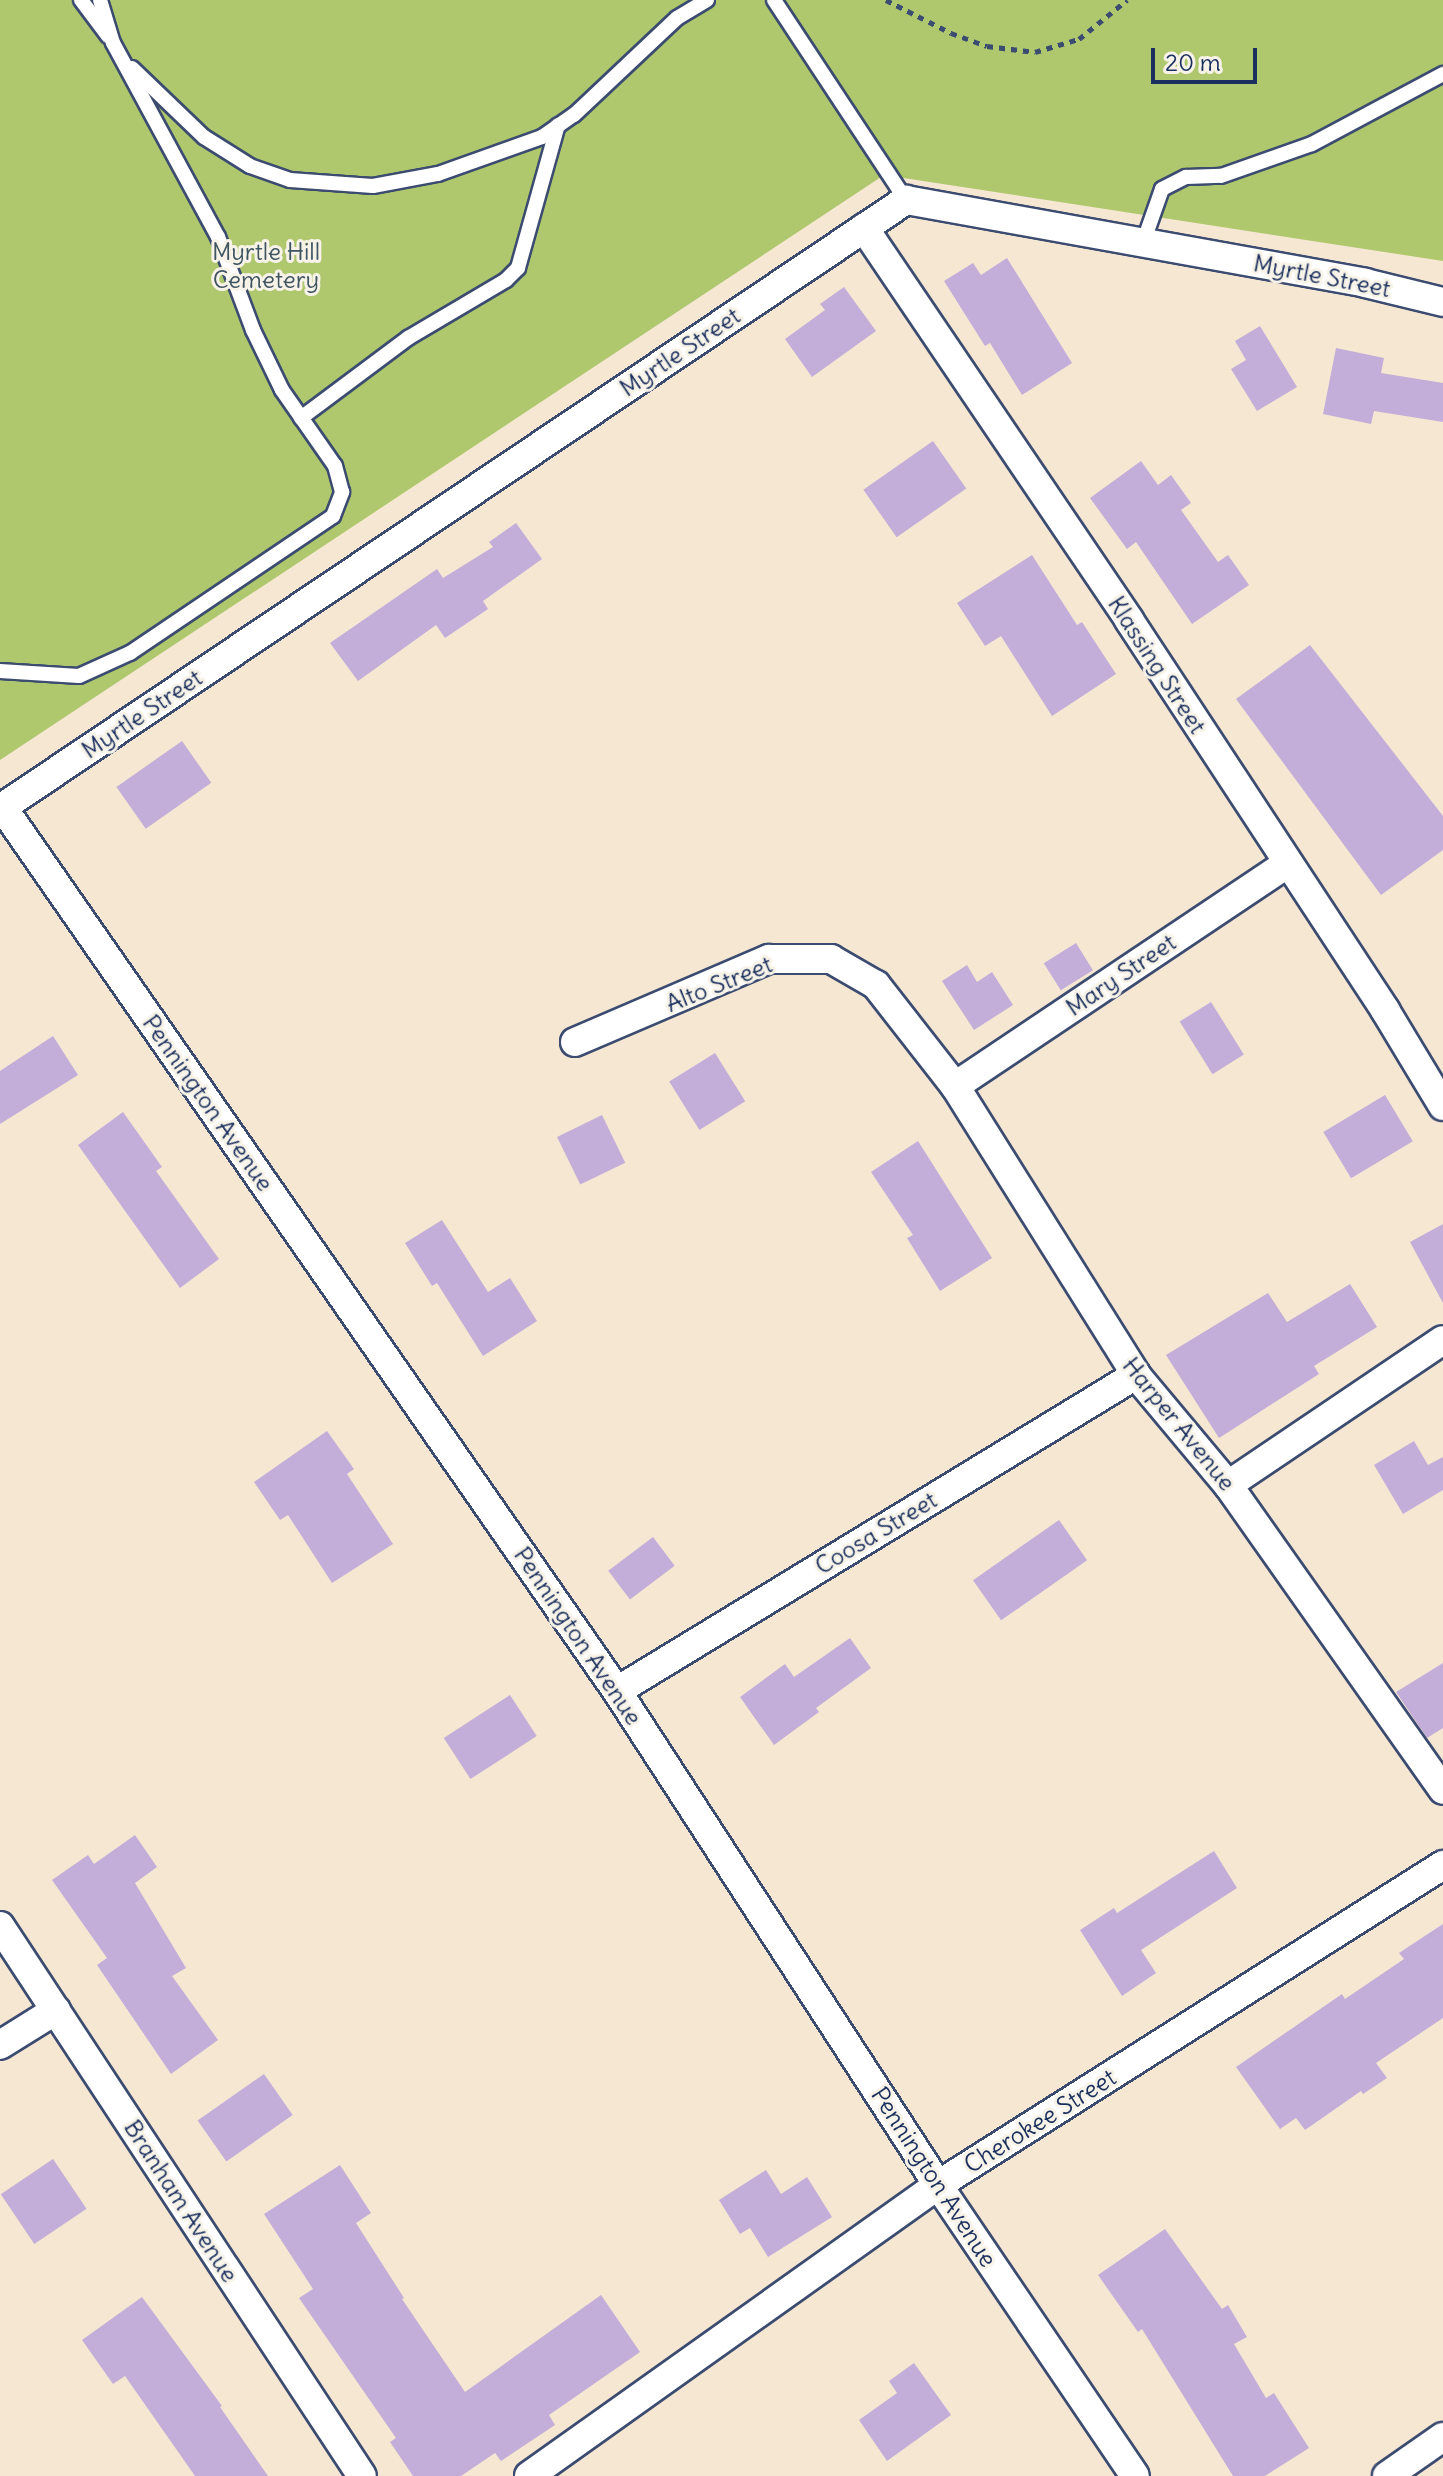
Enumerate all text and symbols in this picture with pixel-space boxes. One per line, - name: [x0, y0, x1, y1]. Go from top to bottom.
- scale bar: [1155, 32, 1261, 82]
- text: 20 m: [1165, 47, 1221, 77]
- park label: Myrtle Hill Cemetery: [212, 238, 320, 294]
- street label: Myrtle Street: [1251, 249, 1393, 303]
- street label: Myrtle Street: [614, 301, 746, 403]
- street label: Klassing Street: [1102, 591, 1212, 739]
- street label: Myrtle Street: [76, 663, 208, 765]
- street label: Mary Street: [1061, 928, 1181, 1022]
- street label: Alto Street: [662, 950, 776, 1018]
- street label: Pennington Avenue: [136, 1009, 280, 1197]
- street label: Harper Avenue: [1116, 1351, 1242, 1497]
- street label: Coosa Street: [810, 1485, 942, 1581]
- street label: Pennington Avenue: [508, 1542, 648, 1730]
- street label: Cherokee Street: [959, 2063, 1121, 2179]
- street label: Pennington Avenue: [865, 2082, 1003, 2272]
- street label: Branham Avenue: [118, 2114, 244, 2288]

